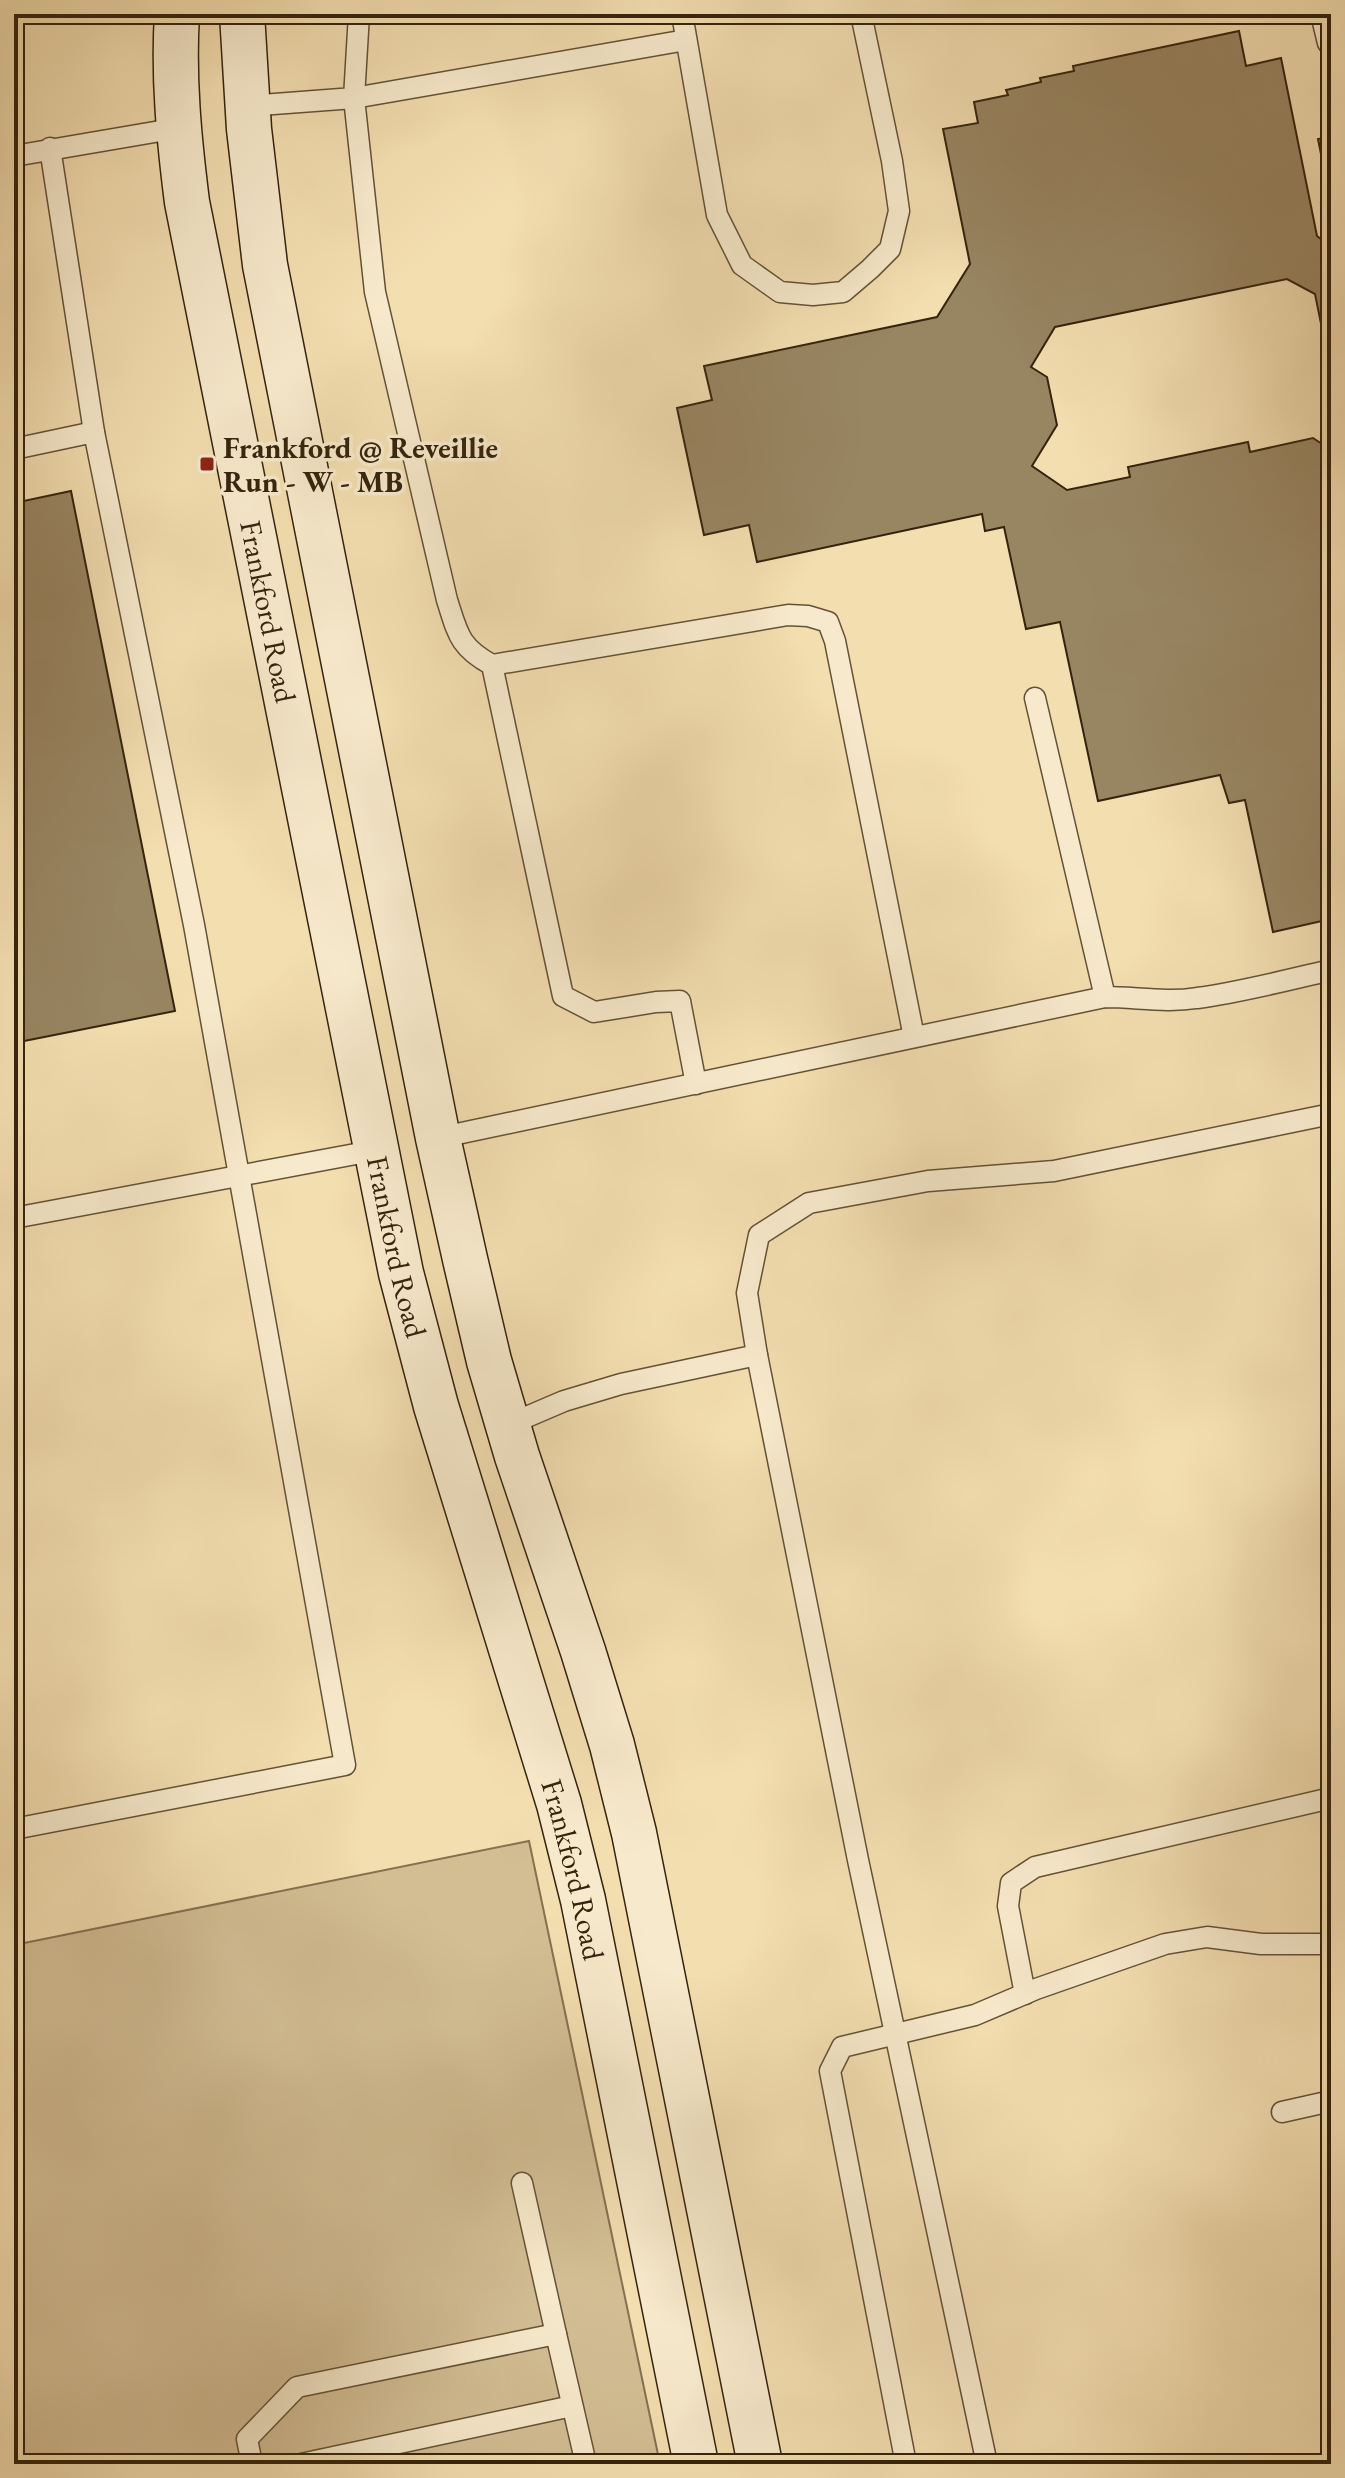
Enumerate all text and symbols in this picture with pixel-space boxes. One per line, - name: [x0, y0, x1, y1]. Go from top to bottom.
- place label: Frankford @ Reveillie Run - W - MB: [223, 428, 498, 501]
- marker: Frankford @ Reveillie Run - W - MB: [198, 455, 216, 473]
- street label: Frankford Road: [232, 517, 306, 707]
- street label: Frankford Road: [359, 1152, 437, 1342]
- street label: Frankford Road: [533, 1774, 614, 1964]

